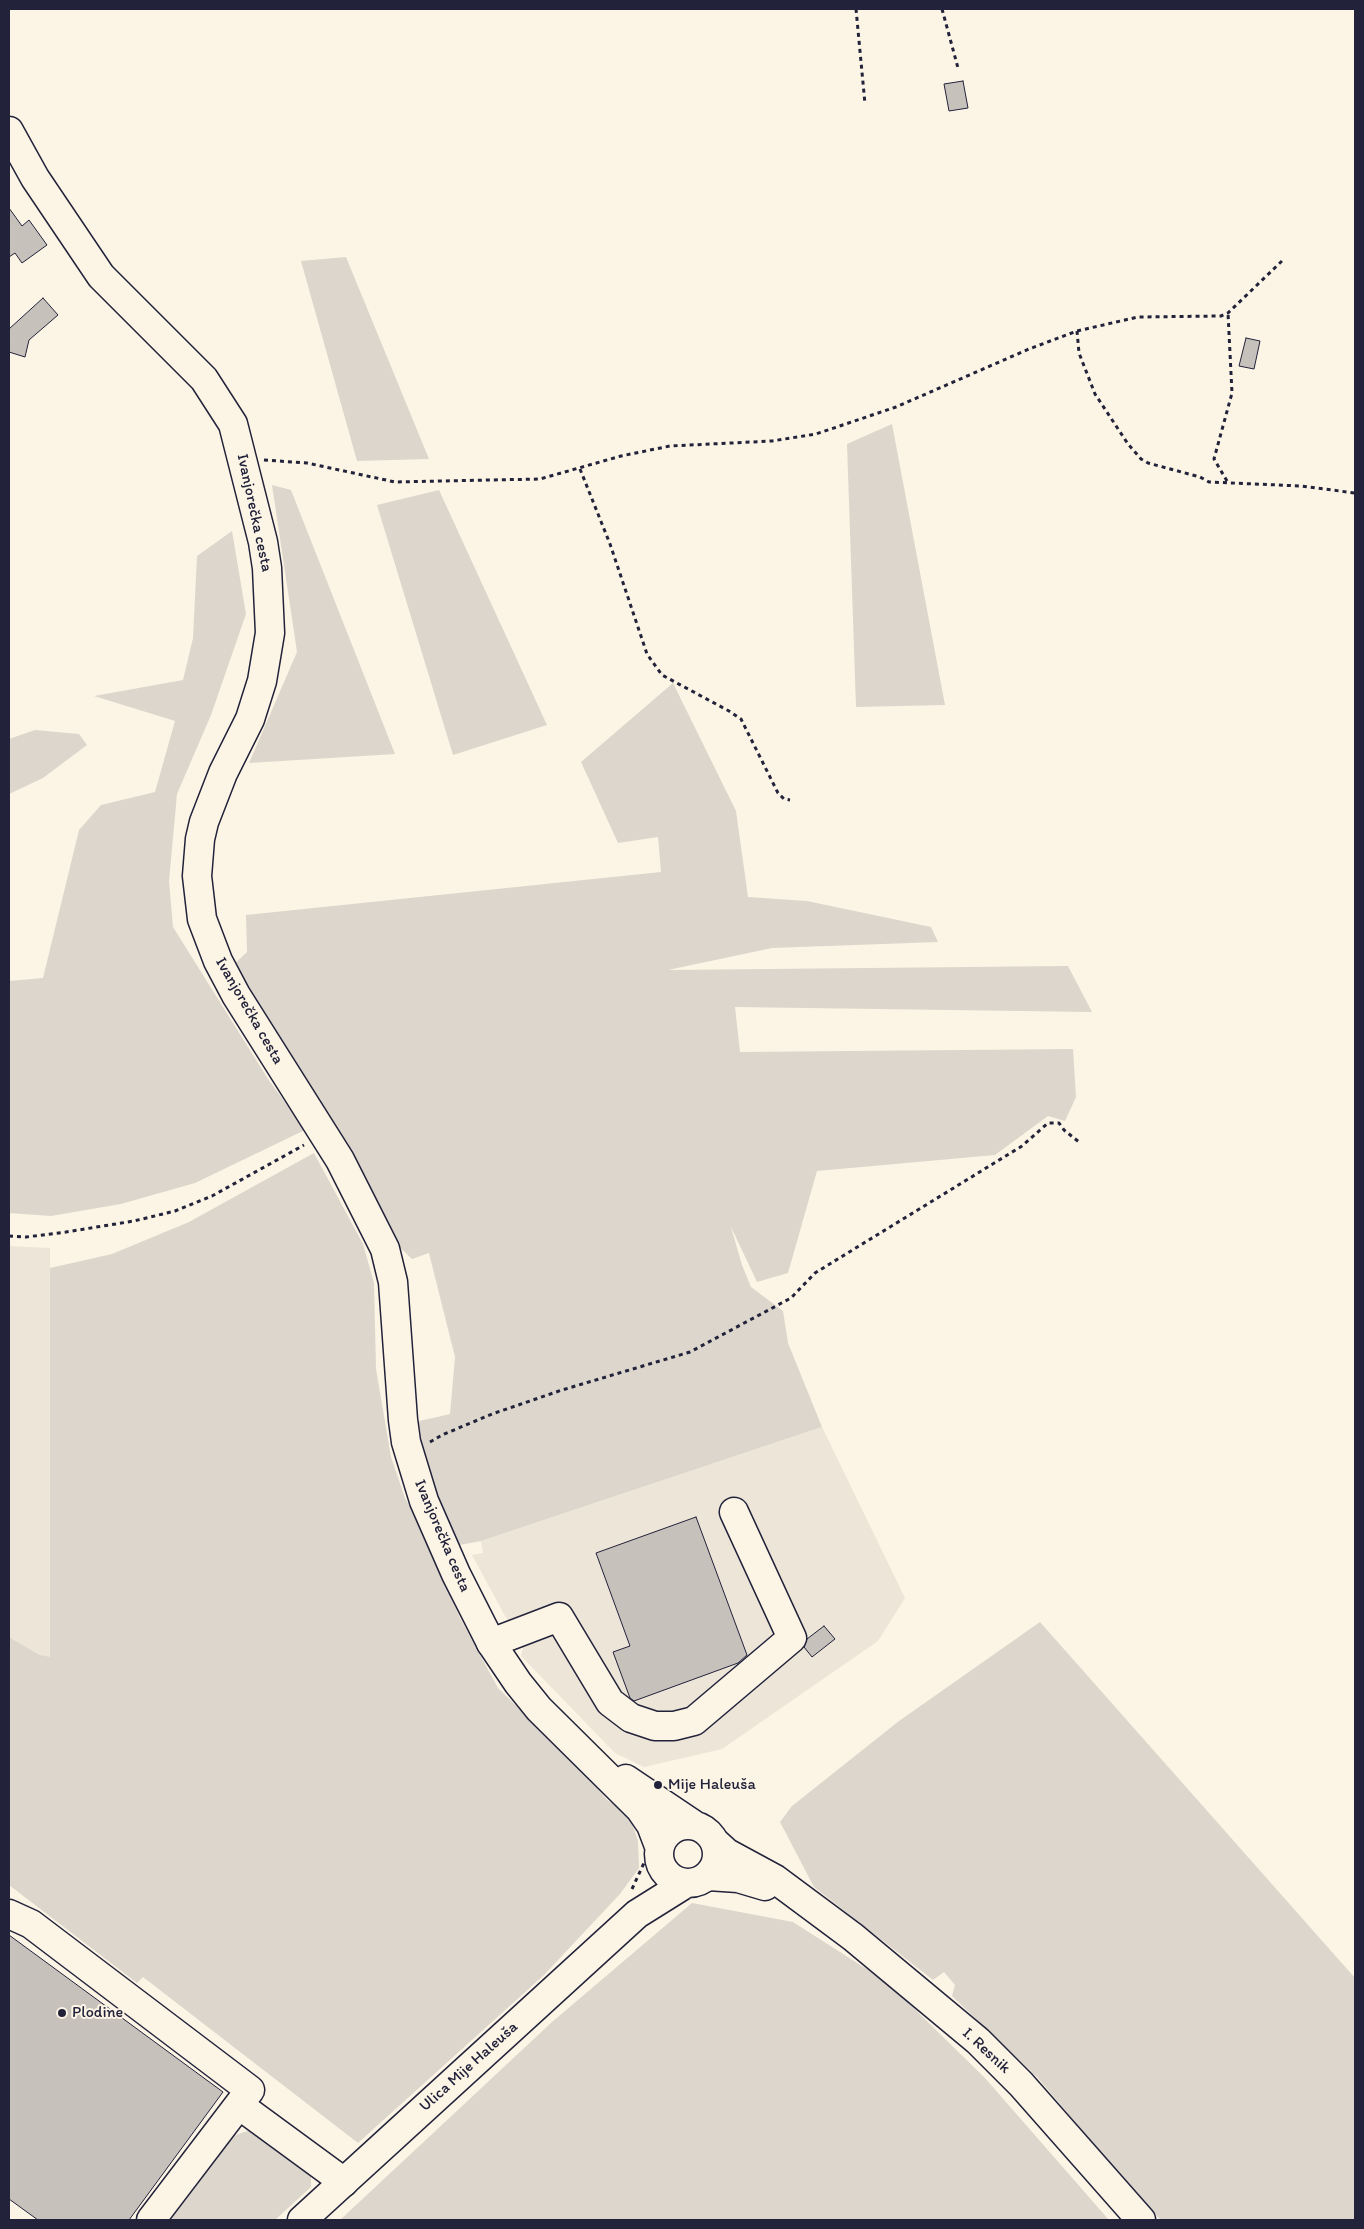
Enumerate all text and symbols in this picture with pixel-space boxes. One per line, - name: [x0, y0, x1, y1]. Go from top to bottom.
- street label: Ivanjorečka cesta: [232, 452, 276, 574]
- street label: Ivanjorečka cesta: [211, 954, 287, 1068]
- street label: Ivanjorečka cesta: [410, 1477, 474, 1595]
- place label: Mije Haleuša: [668, 1775, 756, 1795]
- marker: Mije Haleuša: [652, 1779, 664, 1791]
- place label: Plodine: [72, 2003, 123, 2023]
- marker: Plodine: [56, 2007, 68, 2019]
- street label: Ulica Mije Haleuša: [416, 2018, 522, 2116]
- street label: I. Resnik: [958, 2024, 1014, 2078]

